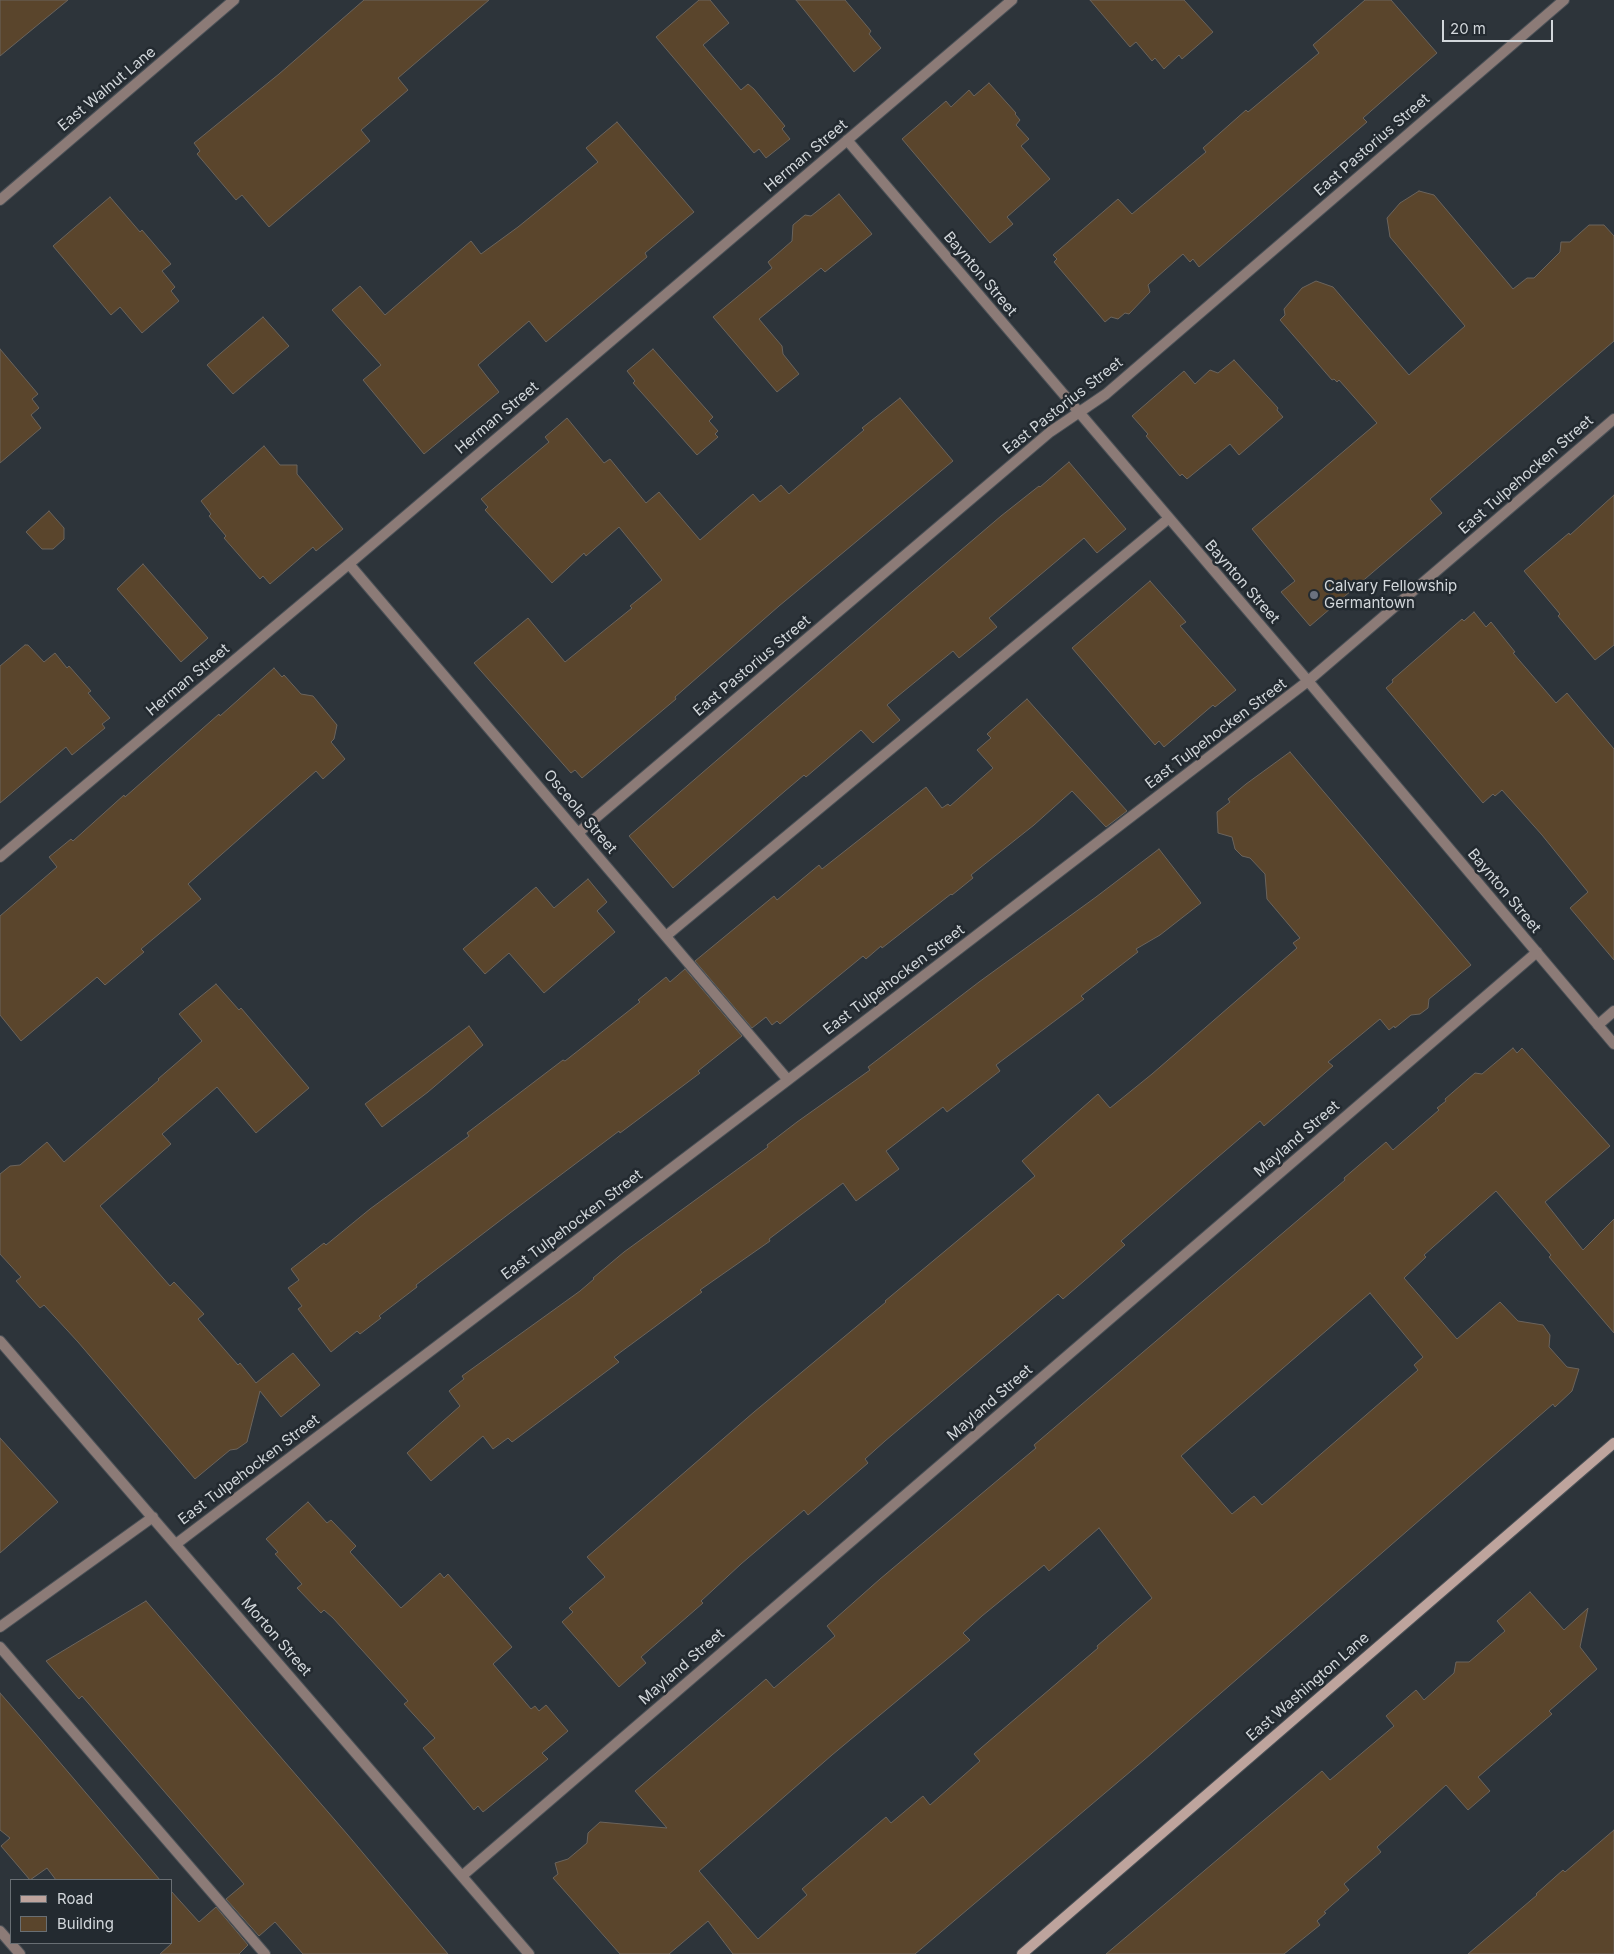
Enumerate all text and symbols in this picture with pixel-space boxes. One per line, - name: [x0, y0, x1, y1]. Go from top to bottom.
- scale bar: [1444, 10, 1555, 42]
- text: 20 m: [1450, 19, 1486, 38]
- street label: East Walnut Lane: [55, 43, 159, 135]
- street label: East Pastorius Street: [1311, 90, 1433, 200]
- street label: Herman Street: [761, 116, 851, 196]
- street label: Baynton Street: [940, 228, 1020, 320]
- street label: East Pastorius Street: [1000, 354, 1126, 458]
- street label: Herman Street: [452, 378, 542, 458]
- street label: East Tulpehocken Street: [1455, 412, 1597, 538]
- street label: Baynton Street: [1201, 537, 1283, 627]
- place label: Calvary Fellowship Germantown: [1324, 577, 1457, 612]
- marker: Calvary Fellowship Germantown: [1308, 589, 1320, 601]
- street label: East Pastorius Street: [690, 612, 814, 720]
- street label: Herman Street: [143, 640, 233, 720]
- street label: East Tulpehocken Street: [1142, 675, 1290, 793]
- street label: Osceola Street: [540, 766, 620, 858]
- street label: Baynton Street: [1464, 845, 1544, 937]
- street label: East Tulpehocken Street: [820, 921, 968, 1039]
- street label: Mayland Street: [1251, 1097, 1343, 1181]
- street label: East Tulpehocken Street: [498, 1166, 646, 1284]
- street label: Mayland Street: [944, 1361, 1036, 1445]
- street label: East Tulpehocken Street: [175, 1411, 323, 1529]
- street label: Morton Street: [237, 1594, 315, 1680]
- street label: Mayland Street: [636, 1625, 728, 1709]
- street label: East Washington Lane: [1243, 1629, 1373, 1745]
- legend: [10, 1879, 172, 1944]
- text: Road: [57, 1889, 93, 1908]
- text: Building: [57, 1914, 114, 1933]

